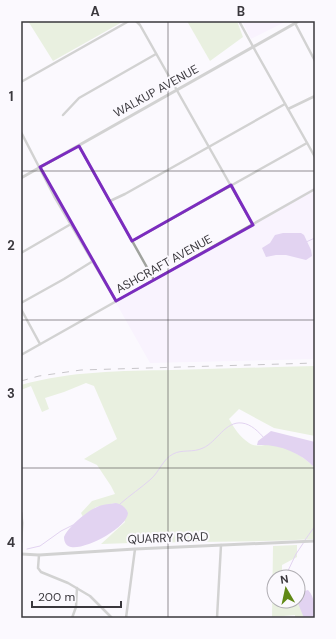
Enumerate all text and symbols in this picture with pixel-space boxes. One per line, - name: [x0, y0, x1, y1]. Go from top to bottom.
- text: A: [90, 3, 100, 20]
- text: B: [237, 3, 245, 20]
- street label: WALKUP AVENUE: [111, 61, 201, 121]
- text: 1: [9, 88, 13, 105]
- street label: ASHCRAFT AVENUE: [113, 231, 215, 297]
- text: 2: [7, 237, 15, 254]
- text: 3: [7, 385, 15, 402]
- street label: QUARRY ROAD: [127, 529, 209, 547]
- text: 4: [7, 534, 15, 551]
- north arrow: [266, 569, 306, 609]
- text: N: [279, 572, 289, 587]
- scale bar: [32, 583, 121, 609]
- text: 200 m: [38, 589, 75, 605]

